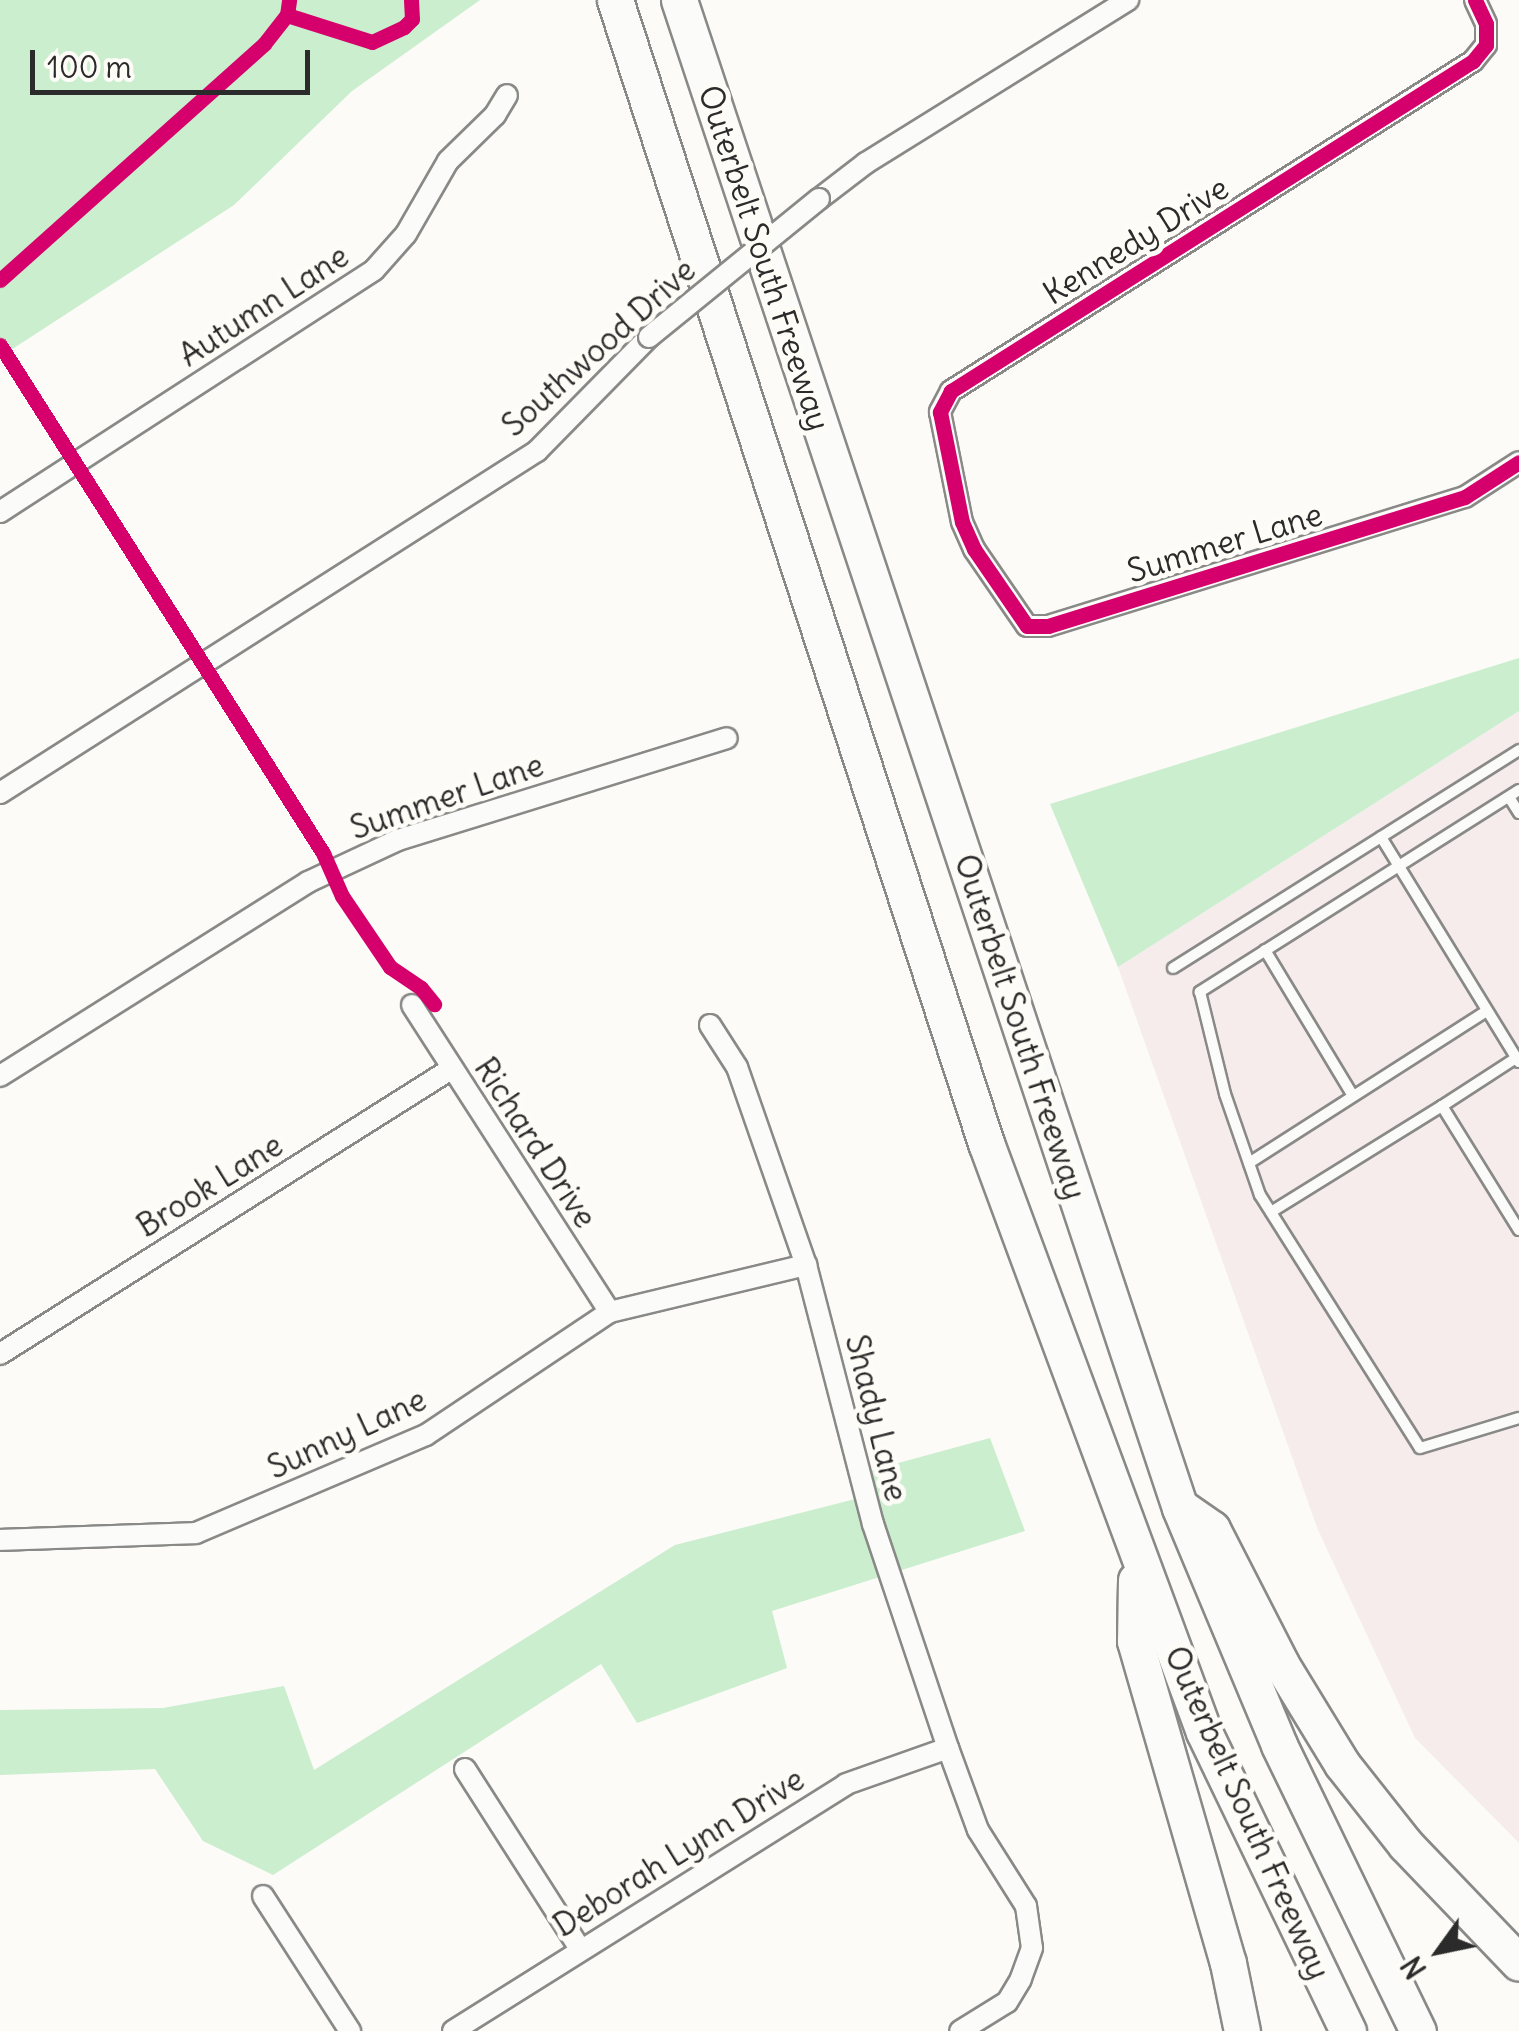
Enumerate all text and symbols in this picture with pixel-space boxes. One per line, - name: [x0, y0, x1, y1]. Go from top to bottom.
- scale bar: [35, 30, 315, 92]
- text: 100 m: [47, 48, 132, 86]
- street label: Outerbelt South Freeway: [690, 80, 838, 436]
- street label: Kennedy Drive: [1036, 169, 1236, 313]
- street label: Autumn Lane: [172, 237, 356, 375]
- street label: Southwood Drive: [494, 251, 704, 445]
- street label: Summer Lane: [1123, 495, 1327, 591]
- street label: Summer Lane: [345, 746, 549, 848]
- street label: Outerbelt South Freeway: [946, 849, 1094, 1205]
- street label: Richard Drive: [466, 1051, 604, 1235]
- street label: Brook Lane: [130, 1126, 290, 1246]
- street label: Shady Lane: [837, 1331, 915, 1505]
- street label: Sunny Lane: [262, 1381, 432, 1487]
- street label: Outerbelt South Freeway: [1156, 1640, 1338, 1986]
- street label: Deborah Lynn Drive: [547, 1760, 811, 1946]
- north arrow: [1389, 1901, 1489, 2001]
- text: N: [1393, 1949, 1434, 1985]

